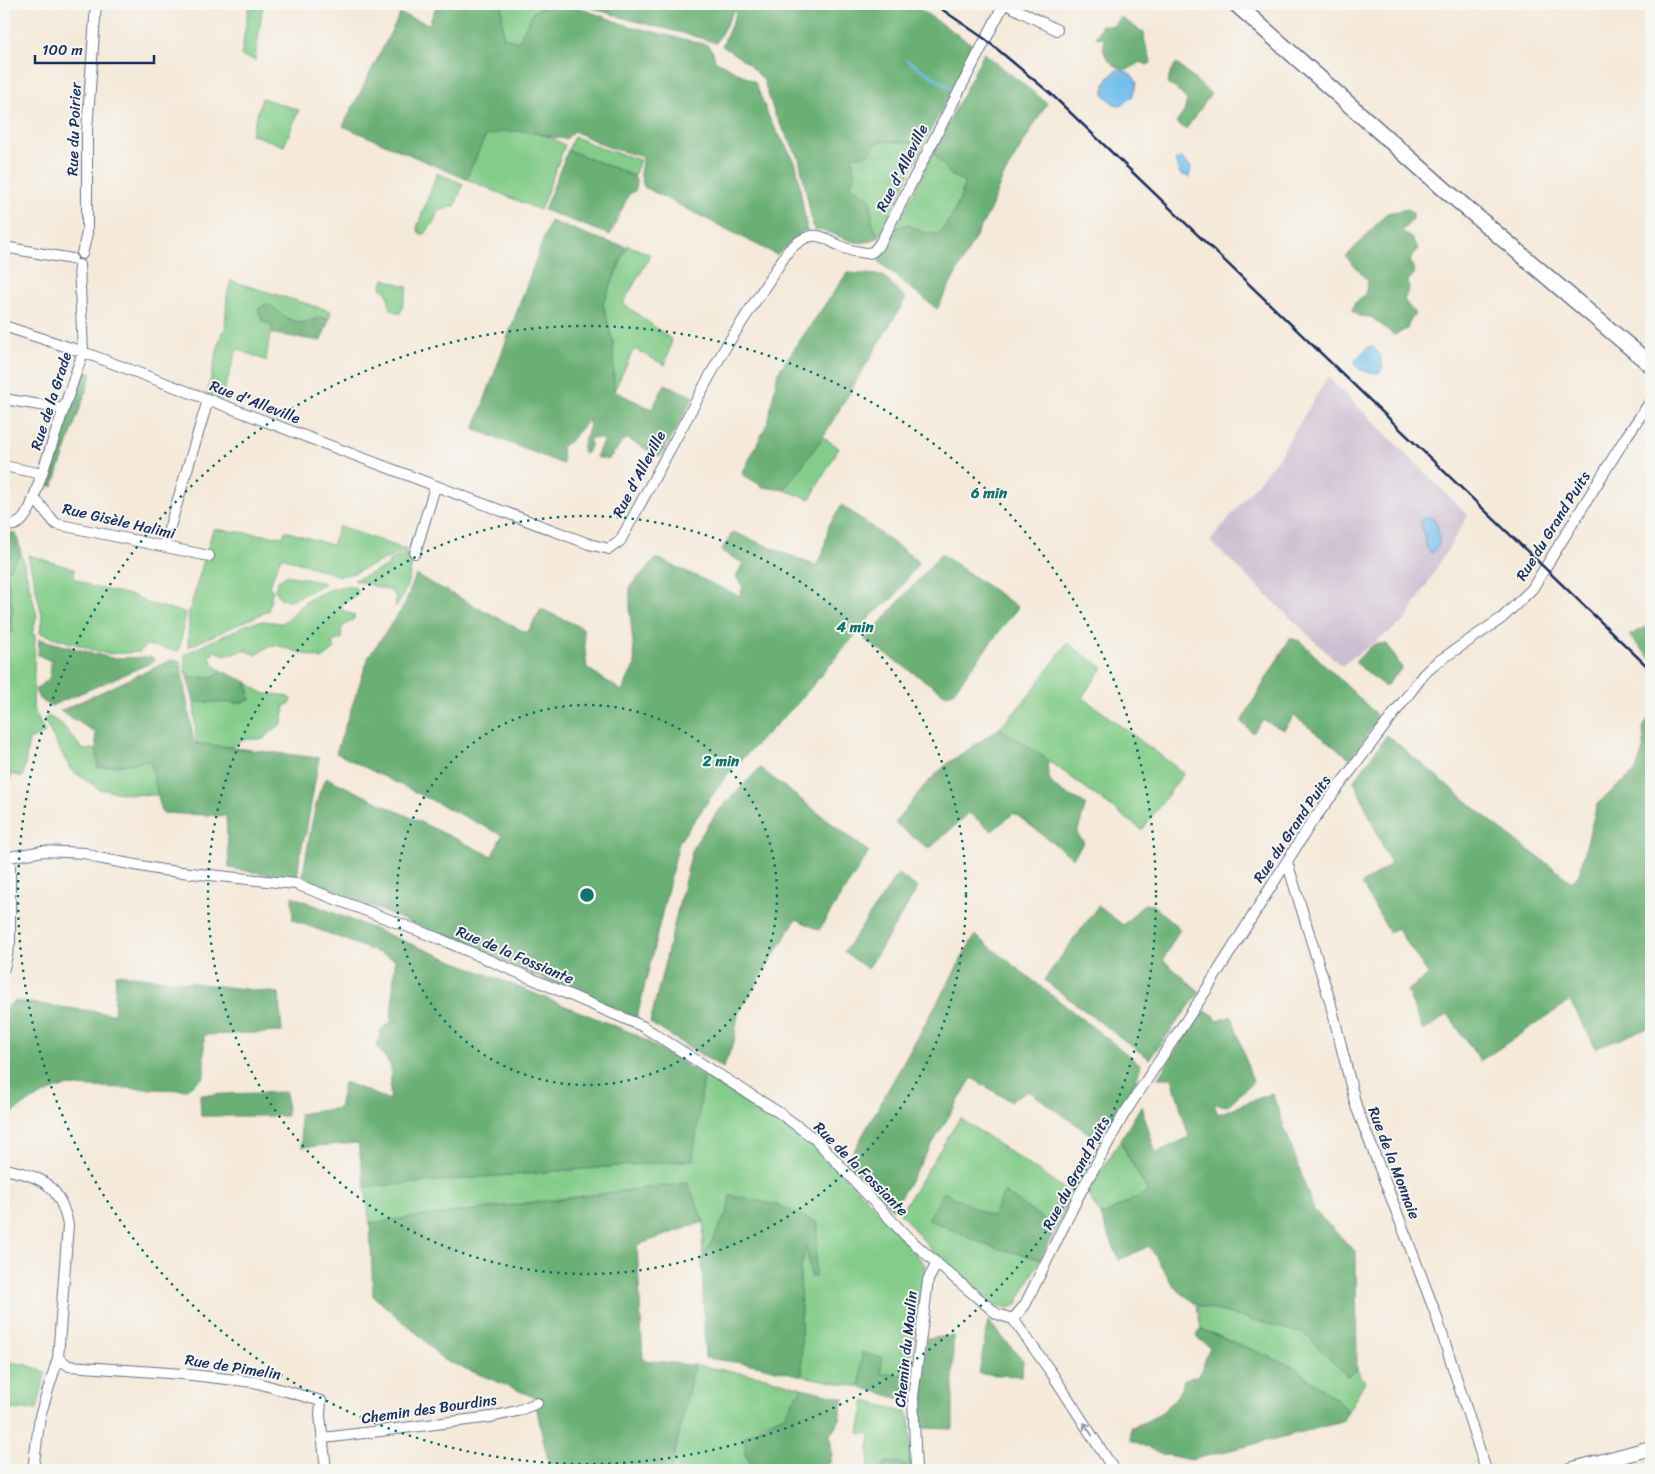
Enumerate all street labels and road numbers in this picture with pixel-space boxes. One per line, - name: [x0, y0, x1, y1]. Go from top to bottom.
- street label: Rue du Poirier: [59, 81, 89, 176]
- street label: Rue d'Alleville: [869, 120, 935, 216]
- street label: Rue de la Grade: [23, 349, 79, 453]
- street label: Rue d'Alleville: [206, 373, 304, 431]
- street label: Rue d'Alleville: [605, 426, 673, 522]
- street label: Rue du Grand Puits: [1509, 465, 1598, 586]
- street label: Rue Gisèle Halimi: [60, 495, 179, 547]
- street label: Rue du Grand Puits: [1246, 769, 1338, 888]
- street label: Rue de la Fossiante: [452, 918, 578, 992]
- street label: Rue de la Monnaie: [1361, 1103, 1428, 1223]
- street label: Rue du Grand Puits: [1035, 1111, 1117, 1234]
- street label: Rue de la Fossiante: [807, 1115, 915, 1223]
- street label: Chemin du Moulin: [887, 1289, 925, 1409]
- street label: Rue de Pimelin: [183, 1347, 283, 1387]
- street label: Chemin des Bourdins: [360, 1387, 499, 1431]

